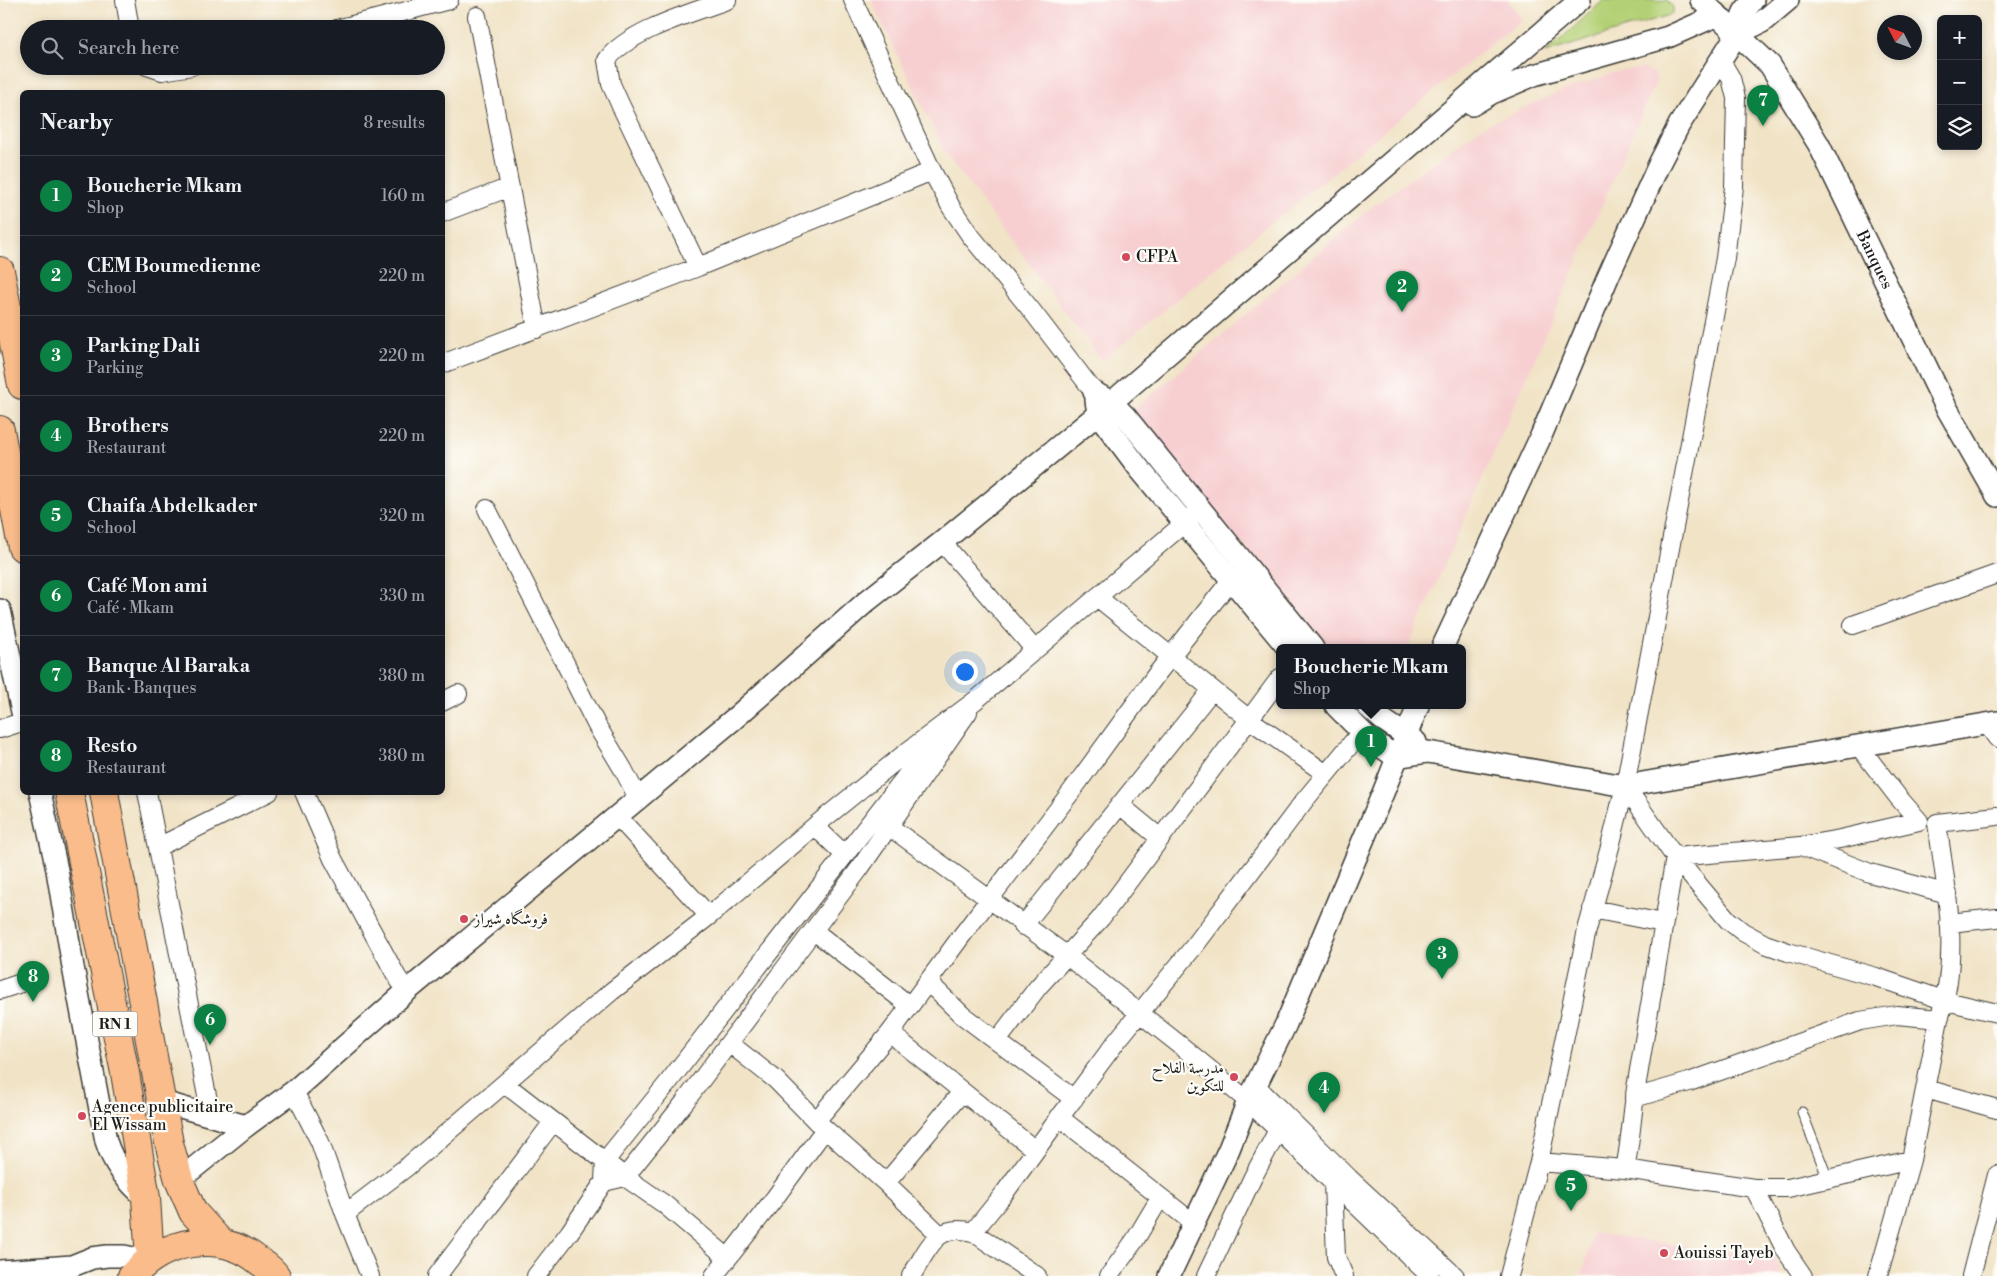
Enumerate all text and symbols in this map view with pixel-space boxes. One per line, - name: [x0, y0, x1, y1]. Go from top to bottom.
- north arrow: [1877, 15, 1922, 60]
- map controls: [1937, 15, 1982, 150]
- button: +: [1937, 15, 1982, 60]
- search box: [20, 20, 445, 75]
- icon: search: [38, 34, 66, 62]
- text: Search here: [78, 36, 179, 60]
- button: −: [1937, 60, 1982, 105]
- pin: 7: [1747, 85, 1779, 126]
- button: layers: [1937, 105, 1982, 150]
- text: Nearby: [40, 110, 113, 136]
- text: 8 results: [363, 113, 425, 133]
- text: Boucherie Mkam: [87, 174, 242, 198]
- text: 1: [52, 186, 60, 206]
- text: 160 m: [381, 186, 425, 206]
- text: Shop: [87, 198, 124, 218]
- street label: Banques: [1851, 226, 1897, 292]
- place label: CFPA: [1136, 247, 1179, 267]
- marker: CFPA: [1120, 251, 1132, 263]
- text: CEM Boumedienne: [87, 254, 261, 278]
- text: 2: [51, 266, 61, 286]
- text: 220 m: [379, 266, 425, 286]
- pin: 2: [1386, 271, 1418, 312]
- text: School: [87, 278, 136, 298]
- text: Parking Dali: [87, 334, 200, 358]
- text: 3: [51, 346, 61, 366]
- text: 220 m: [379, 346, 425, 366]
- text: Parking: [87, 358, 143, 378]
- text: Brothers: [87, 414, 169, 438]
- text: 4: [51, 426, 61, 446]
- text: 220 m: [379, 426, 425, 446]
- text: Restaurant: [87, 438, 166, 458]
- text: Chaifa Abdelkader: [87, 494, 258, 518]
- text: 5: [51, 506, 61, 526]
- text: 320 m: [379, 506, 425, 526]
- text: School: [87, 518, 136, 538]
- text: Café Mon ami: [87, 574, 208, 598]
- text: 6: [51, 586, 61, 606]
- text: 330 m: [379, 586, 425, 606]
- text: Café · Mkam: [87, 598, 174, 618]
- popup: [1276, 644, 1466, 709]
- text: Banque Al Baraka: [87, 654, 250, 678]
- text: Boucherie Mkam: [1293, 655, 1449, 679]
- your location: [952, 659, 978, 685]
- text: 7: [51, 666, 61, 686]
- text: 380 m: [378, 666, 425, 686]
- text: Bank · Banques: [87, 678, 196, 698]
- text: Shop: [1293, 679, 1330, 699]
- pin: 1: [1355, 726, 1387, 767]
- text: Resto: [87, 734, 137, 758]
- text: 8: [51, 746, 61, 766]
- text: 380 m: [378, 746, 425, 766]
- text: Restaurant: [87, 758, 166, 778]
- place label: فروشگاه شيراز: [472, 908, 548, 929]
- marker: فروشگاه شيراز: [458, 913, 470, 925]
- pin: 3: [1426, 938, 1458, 979]
- pin: 8: [17, 961, 49, 1002]
- pin: 6: [194, 1004, 226, 1045]
- road number: RN 1: [92, 1012, 138, 1036]
- place label: مدرسة الفلاح للتكوين: [1151, 1058, 1224, 1096]
- marker: مدرسة الفلاح للتكوين: [1228, 1071, 1240, 1083]
- pin: 4: [1308, 1072, 1340, 1113]
- place label: Agence publicitaire El Wissam: [91, 1097, 233, 1135]
- marker: Agence publicitaire El Wissam: [76, 1110, 88, 1122]
- pin: 5: [1555, 1170, 1587, 1211]
- place label: Aouissi Tayeb: [1673, 1243, 1774, 1263]
- marker: Aouissi Tayeb: [1658, 1247, 1670, 1259]

